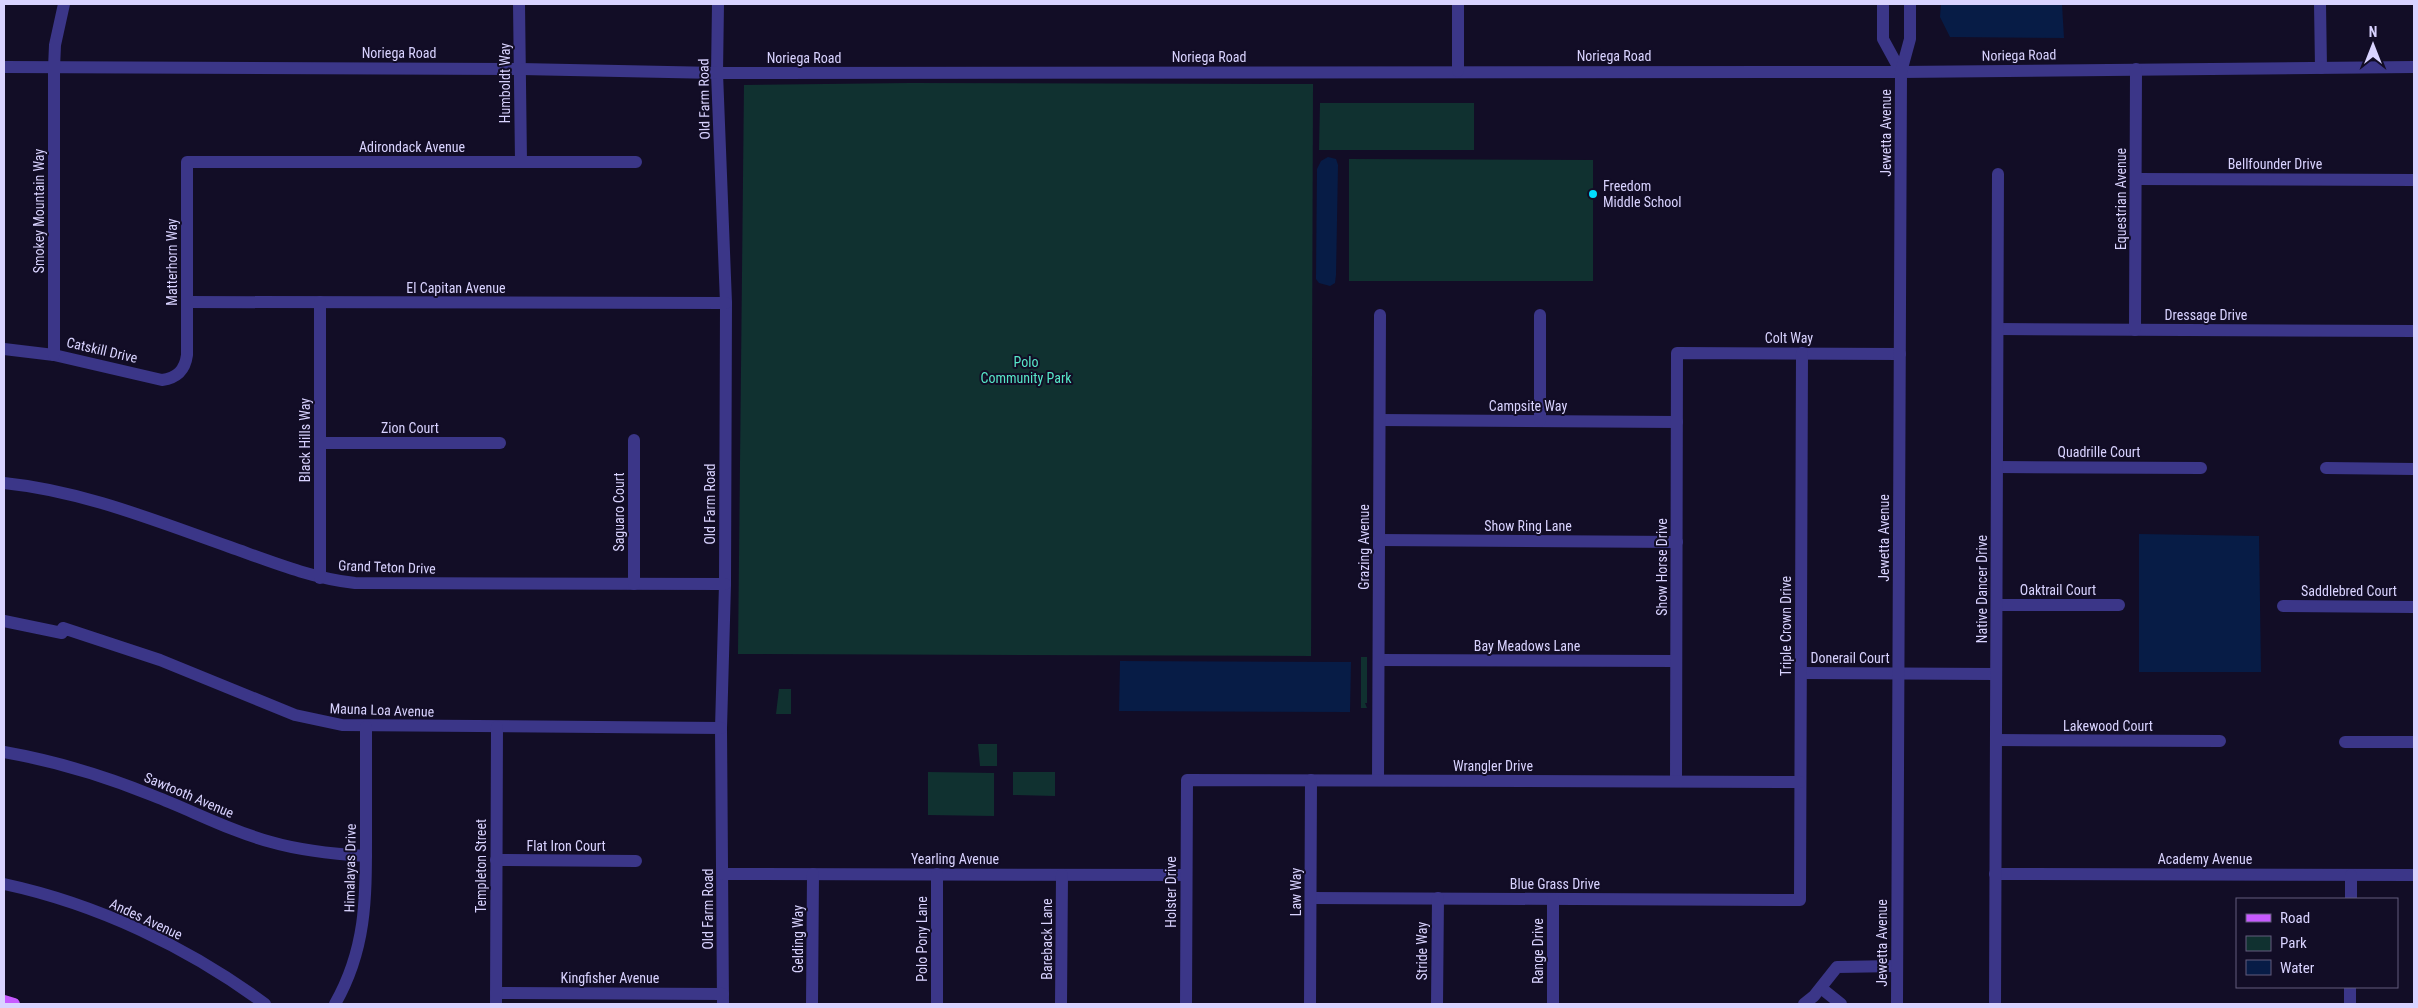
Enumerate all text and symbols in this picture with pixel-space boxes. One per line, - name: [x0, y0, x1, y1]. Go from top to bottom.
- north arrow: [2348, 20, 2398, 70]
- text: N: [2369, 24, 2377, 40]
- street label: Humboldt Way: [497, 43, 513, 123]
- street label: Noriega Road: [362, 45, 436, 61]
- street label: Noriega Road: [1982, 46, 2056, 64]
- street label: Noriega Road: [1577, 48, 1651, 64]
- street label: Noriega Road: [1172, 49, 1246, 65]
- street label: Noriega Road: [767, 50, 841, 66]
- street label: Old Farm Road: [695, 58, 713, 140]
- street label: Jewetta Avenue: [1878, 89, 1894, 177]
- street label: Adirondack Avenue: [359, 139, 465, 155]
- street label: Equestrian Avenue: [2113, 147, 2129, 250]
- street label: Smokey Mountain Way: [31, 149, 47, 273]
- street label: Bellfounder Drive: [2228, 156, 2323, 172]
- place label: Freedom Middle School: [1603, 178, 1681, 210]
- marker: Freedom Middle School: [1587, 188, 1599, 200]
- street label: Matterhorn Way: [164, 218, 180, 306]
- street label: El Capitan Avenue: [406, 280, 506, 296]
- street label: Dressage Drive: [2165, 307, 2248, 323]
- street label: Colt Way: [1765, 330, 1813, 346]
- street label: Catskill Drive: [65, 334, 139, 366]
- park label: Polo Community Park: [981, 354, 1072, 386]
- street label: Black Hills Way: [297, 398, 313, 482]
- street label: Campsite Way: [1489, 398, 1567, 414]
- street label: Zion Court: [381, 420, 439, 436]
- street label: Quadrille Court: [2058, 444, 2141, 460]
- street label: Old Farm Road: [702, 463, 718, 545]
- street label: Saguaro Court: [611, 472, 627, 552]
- street label: Jewetta Avenue: [1876, 494, 1892, 582]
- street label: Grazing Avenue: [1356, 504, 1372, 590]
- street label: Show Ring Lane: [1484, 518, 1572, 534]
- street label: Show Horse Drive: [1654, 518, 1670, 616]
- street label: Native Dancer Drive: [1974, 534, 1990, 643]
- street label: Grand Teton Drive: [338, 557, 437, 577]
- street label: Triple Crown Drive: [1778, 575, 1794, 676]
- street label: Oaktrail Court: [2020, 582, 2096, 598]
- street label: Saddlebred Court: [2301, 583, 2397, 599]
- street label: Bay Meadows Lane: [1474, 638, 1581, 654]
- street label: Donerail Court: [1810, 650, 1890, 666]
- street label: Mauna Loa Avenue: [329, 700, 435, 720]
- street label: Lakewood Court: [2063, 718, 2153, 734]
- street label: Wrangler Drive: [1453, 758, 1533, 774]
- street label: Sawtooth Avenue: [142, 769, 237, 821]
- street label: Templeton Street: [473, 819, 489, 913]
- street label: Himalayas Drive: [341, 823, 359, 913]
- street label: Flat Iron Court: [526, 838, 606, 854]
- street label: Yearling Avenue: [911, 851, 999, 867]
- street label: Academy Avenue: [2158, 851, 2253, 867]
- street label: Holster Drive: [1163, 856, 1179, 928]
- street label: Old Farm Road: [700, 868, 716, 950]
- street label: Law Way: [1288, 868, 1304, 916]
- street label: Blue Grass Drive: [1510, 876, 1601, 892]
- street label: Andes Avenue: [107, 895, 185, 943]
- street label: Polo Pony Lane: [914, 896, 930, 982]
- street label: Bareback Lane: [1039, 898, 1055, 980]
- legend: [2236, 898, 2398, 988]
- street label: Jewetta Avenue: [1874, 899, 1890, 987]
- street label: Gelding Way: [790, 905, 806, 973]
- text: Road: [2280, 909, 2310, 927]
- street label: Range Drive: [1530, 918, 1546, 984]
- street label: Stride Way: [1414, 922, 1430, 980]
- text: Park: [2280, 934, 2307, 952]
- text: Water: [2280, 959, 2315, 977]
- street label: Kingfisher Avenue: [561, 970, 660, 986]

